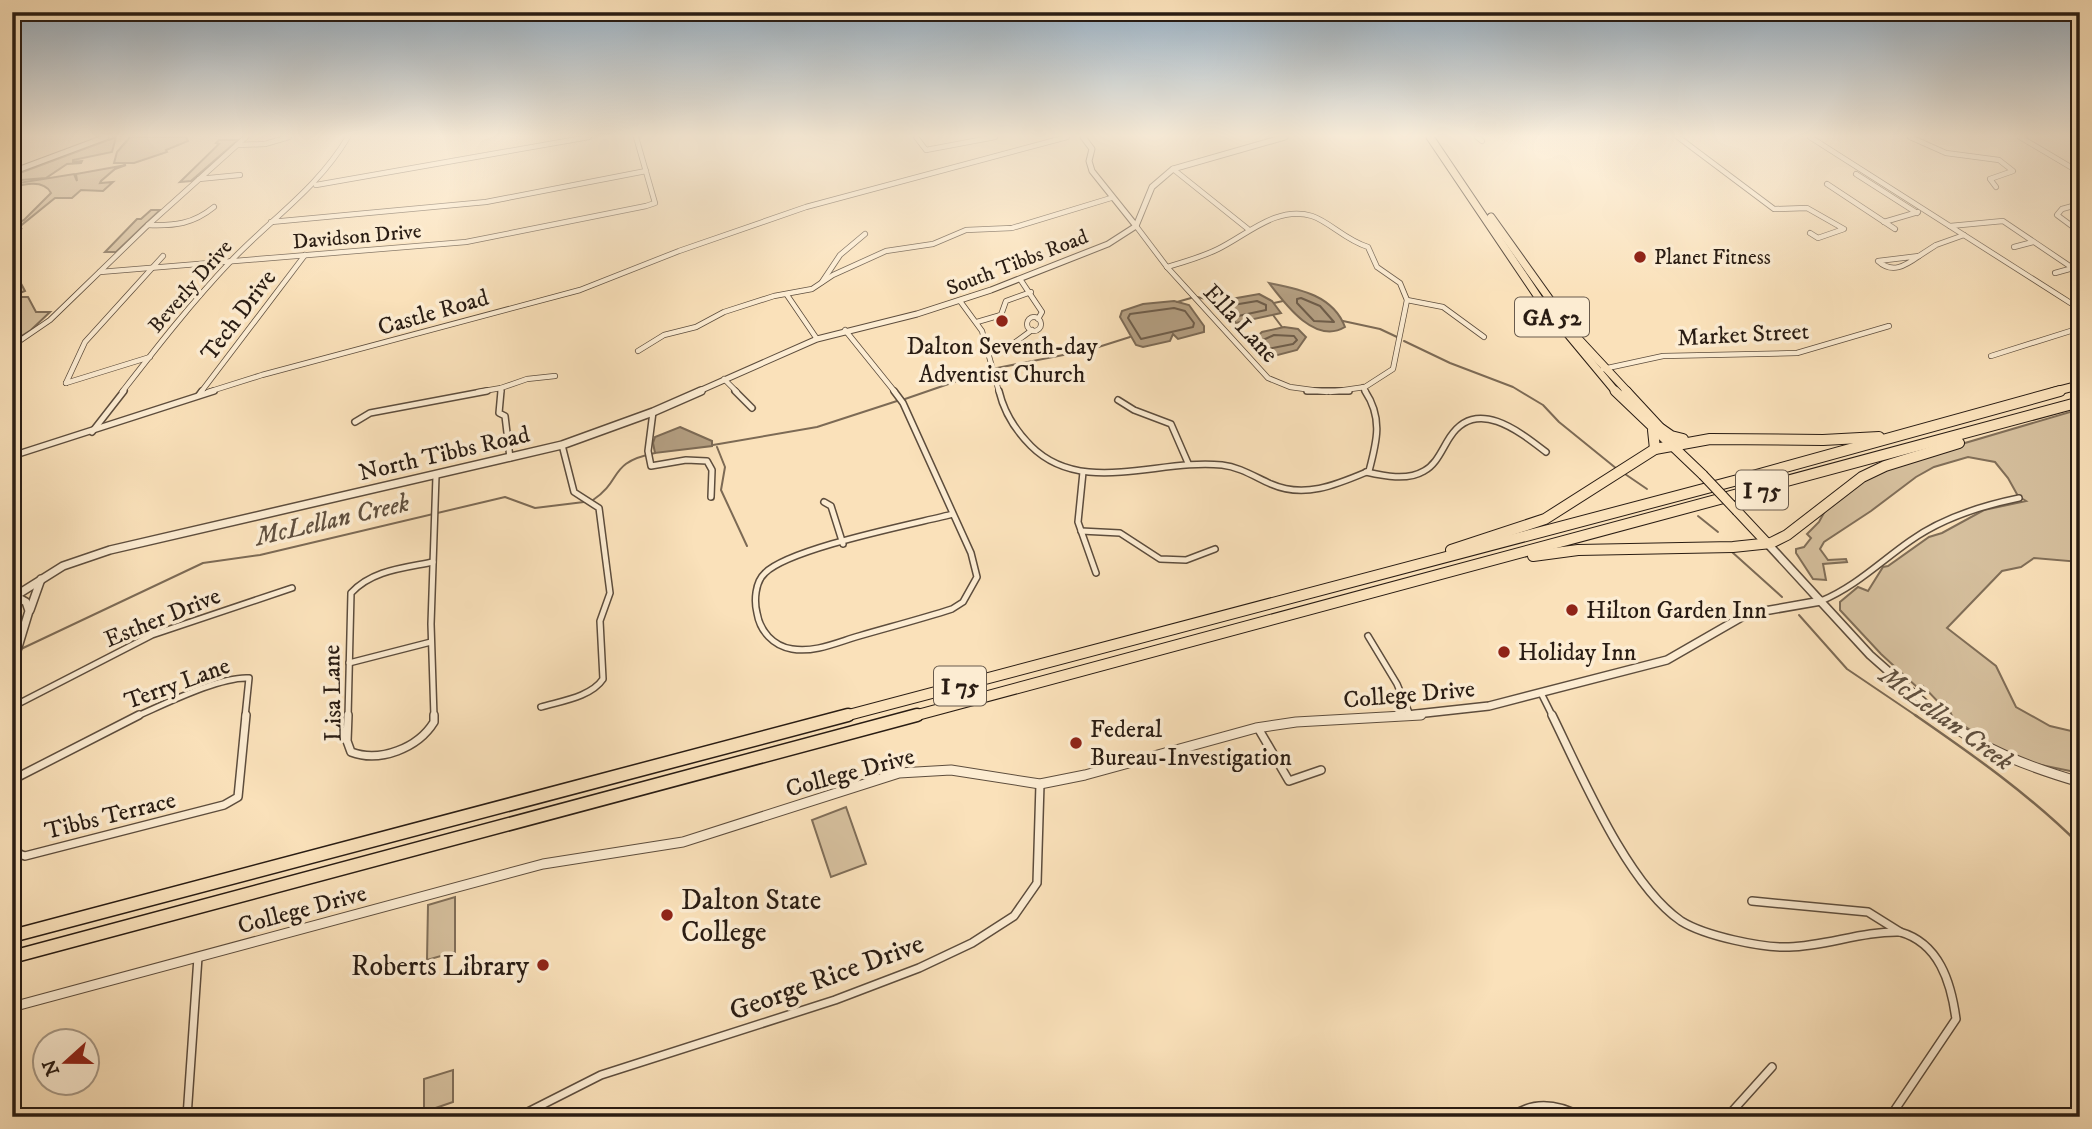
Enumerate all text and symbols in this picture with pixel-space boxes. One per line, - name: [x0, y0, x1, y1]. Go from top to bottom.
- street label: Davidson Drive: [292, 218, 423, 256]
- street label: South Tibbs Road: [943, 224, 1092, 302]
- street label: Beverly Drive: [143, 235, 238, 339]
- place label: Planet Fitness: [1654, 245, 1771, 271]
- marker: Planet Fitness: [1632, 249, 1648, 265]
- street label: Tech Drive: [195, 264, 283, 367]
- street label: Ella Lane: [1196, 278, 1284, 369]
- street label: Castle Road: [374, 283, 492, 343]
- road number: GA 52: [1515, 298, 1589, 336]
- marker: Dalton Seventh-day Adventist Church: [994, 313, 1010, 329]
- street label: Market Street: [1676, 317, 1810, 353]
- place label: Dalton Seventh-day Adventist Church: [906, 332, 1098, 390]
- street label: North Tibbs Road: [356, 420, 533, 488]
- road number: I 75: [1736, 470, 1788, 510]
- water label: McLellan Creek: [250, 487, 413, 555]
- street label: Esther Drive: [100, 581, 225, 655]
- place label: Hilton Garden Inn: [1586, 596, 1767, 626]
- marker: Hilton Garden Inn: [1564, 602, 1580, 618]
- place label: Holiday Inn: [1518, 638, 1637, 668]
- street label: Lisa Lane: [317, 644, 349, 742]
- marker: Holiday Inn: [1496, 644, 1512, 660]
- street label: Terry Lane: [121, 651, 234, 717]
- water label: McLellan Creek: [1871, 658, 2020, 779]
- road number: I 75: [934, 666, 986, 706]
- street label: College Drive: [1342, 674, 1476, 716]
- place label: Federal Bureau-Investigation: [1090, 715, 1292, 773]
- marker: Federal Bureau-Investigation: [1068, 735, 1084, 751]
- street label: College Drive: [783, 741, 918, 805]
- street label: Tibbs Terrace: [42, 785, 179, 847]
- street label: College Drive: [235, 878, 370, 942]
- place label: Dalton State College: [681, 883, 821, 950]
- marker: Dalton State College: [659, 907, 675, 923]
- street label: George Rice Drive: [725, 926, 928, 1029]
- place label: Roberts Library: [351, 949, 530, 984]
- marker: Roberts Library: [535, 957, 551, 973]
- north arrow: [32, 1028, 102, 1098]
- text: N: [38, 1056, 65, 1079]

